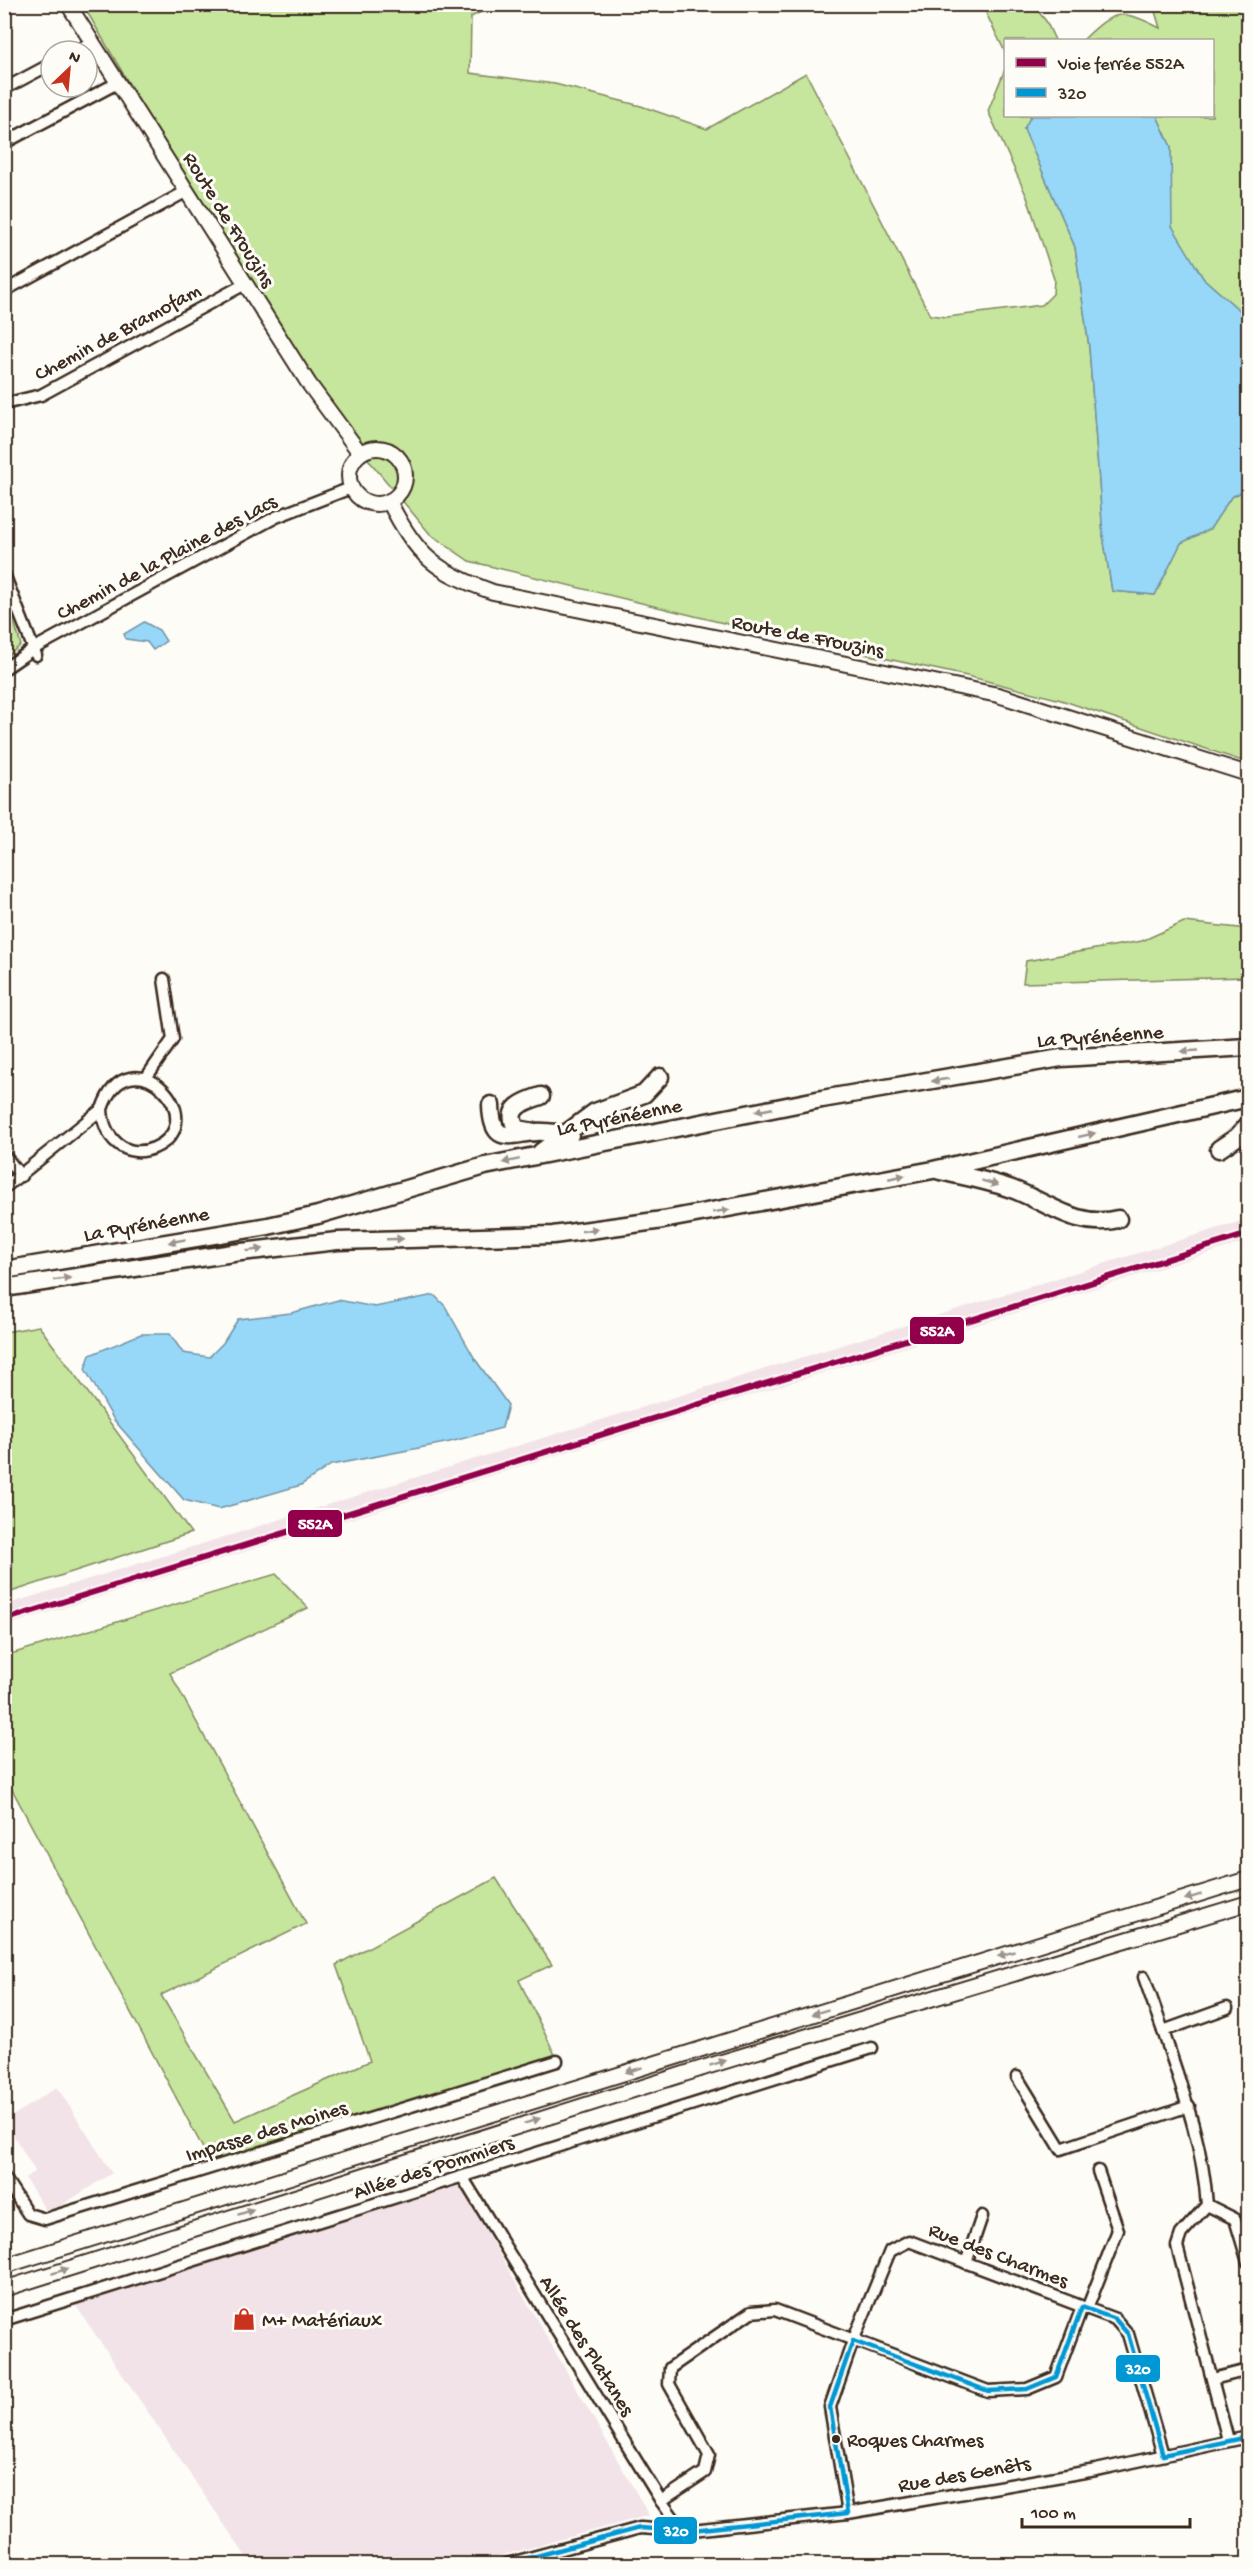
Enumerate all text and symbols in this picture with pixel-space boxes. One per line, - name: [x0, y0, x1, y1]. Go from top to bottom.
- north arrow: [39, 39, 99, 99]
- legend: [1004, 39, 1214, 117]
- text: N: [65, 48, 83, 70]
- text: Voie ferrée 552A: [1057, 55, 1185, 76]
- text: 320: [1057, 85, 1086, 106]
- street label: Route de Frouzins: [175, 149, 279, 294]
- street label: Chemin de Bramofam: [31, 280, 206, 388]
- street label: Chemin de la Plaine des Lacs: [53, 490, 283, 628]
- street label: Route de Frouzins: [729, 611, 887, 666]
- street label: La Pyrénéenne: [1036, 1022, 1166, 1055]
- one-way arrow: [1181, 1046, 1200, 1055]
- one-way arrow: [931, 1076, 950, 1085]
- street label: La Pyrénéenne: [555, 1095, 686, 1144]
- one-way arrow: [755, 1106, 774, 1115]
- one-way arrow: [1078, 1129, 1096, 1139]
- one-way arrow: [502, 1156, 521, 1166]
- one-way arrow: [887, 1172, 906, 1181]
- one-way arrow: [981, 1179, 999, 1188]
- street label: La Pyrénéenne: [82, 1203, 212, 1250]
- one-way arrow: [712, 1206, 731, 1215]
- one-way arrow: [580, 1225, 599, 1234]
- one-way arrow: [386, 1234, 405, 1244]
- one-way arrow: [168, 1237, 187, 1246]
- one-way arrow: [246, 1245, 265, 1255]
- one-way arrow: [53, 1275, 72, 1284]
- line badge: 552A: [909, 1316, 965, 1345]
- text: 552A: [920, 1324, 956, 1343]
- line badge: 552A: [287, 1509, 343, 1538]
- text: 552A: [298, 1517, 334, 1536]
- one-way arrow: [1184, 1893, 1202, 1902]
- one-way arrow: [997, 1950, 1015, 1959]
- one-way arrow: [811, 2008, 829, 2017]
- one-way arrow: [709, 2058, 727, 2067]
- one-way arrow: [625, 2066, 643, 2075]
- street label: Impasse des Moines: [183, 2097, 352, 2170]
- one-way arrow: [523, 2116, 541, 2126]
- street label: Allée des Pommiers: [351, 2131, 519, 2207]
- one-way arrow: [237, 2207, 255, 2216]
- street label: Rue des Charmes: [924, 2219, 1072, 2296]
- one-way arrow: [51, 2266, 69, 2275]
- street label: Allée des Platanes: [532, 2272, 639, 2423]
- shop icon: M+ Matériaux: [231, 2306, 257, 2332]
- place label: M+ Matériaux: [262, 2310, 382, 2335]
- line badge: 320: [1115, 2354, 1161, 2383]
- text: 320: [1124, 2362, 1151, 2381]
- place label: Roques Charmes: [847, 2431, 984, 2454]
- marker: Roques Charmes: [830, 2433, 842, 2445]
- street label: Rue des Genêts: [897, 2452, 1034, 2500]
- scale bar: [1022, 2491, 1190, 2529]
- text: 100 m: [1030, 2504, 1076, 2525]
- line badge: 320: [653, 2516, 698, 2545]
- text: 320: [662, 2524, 689, 2543]

